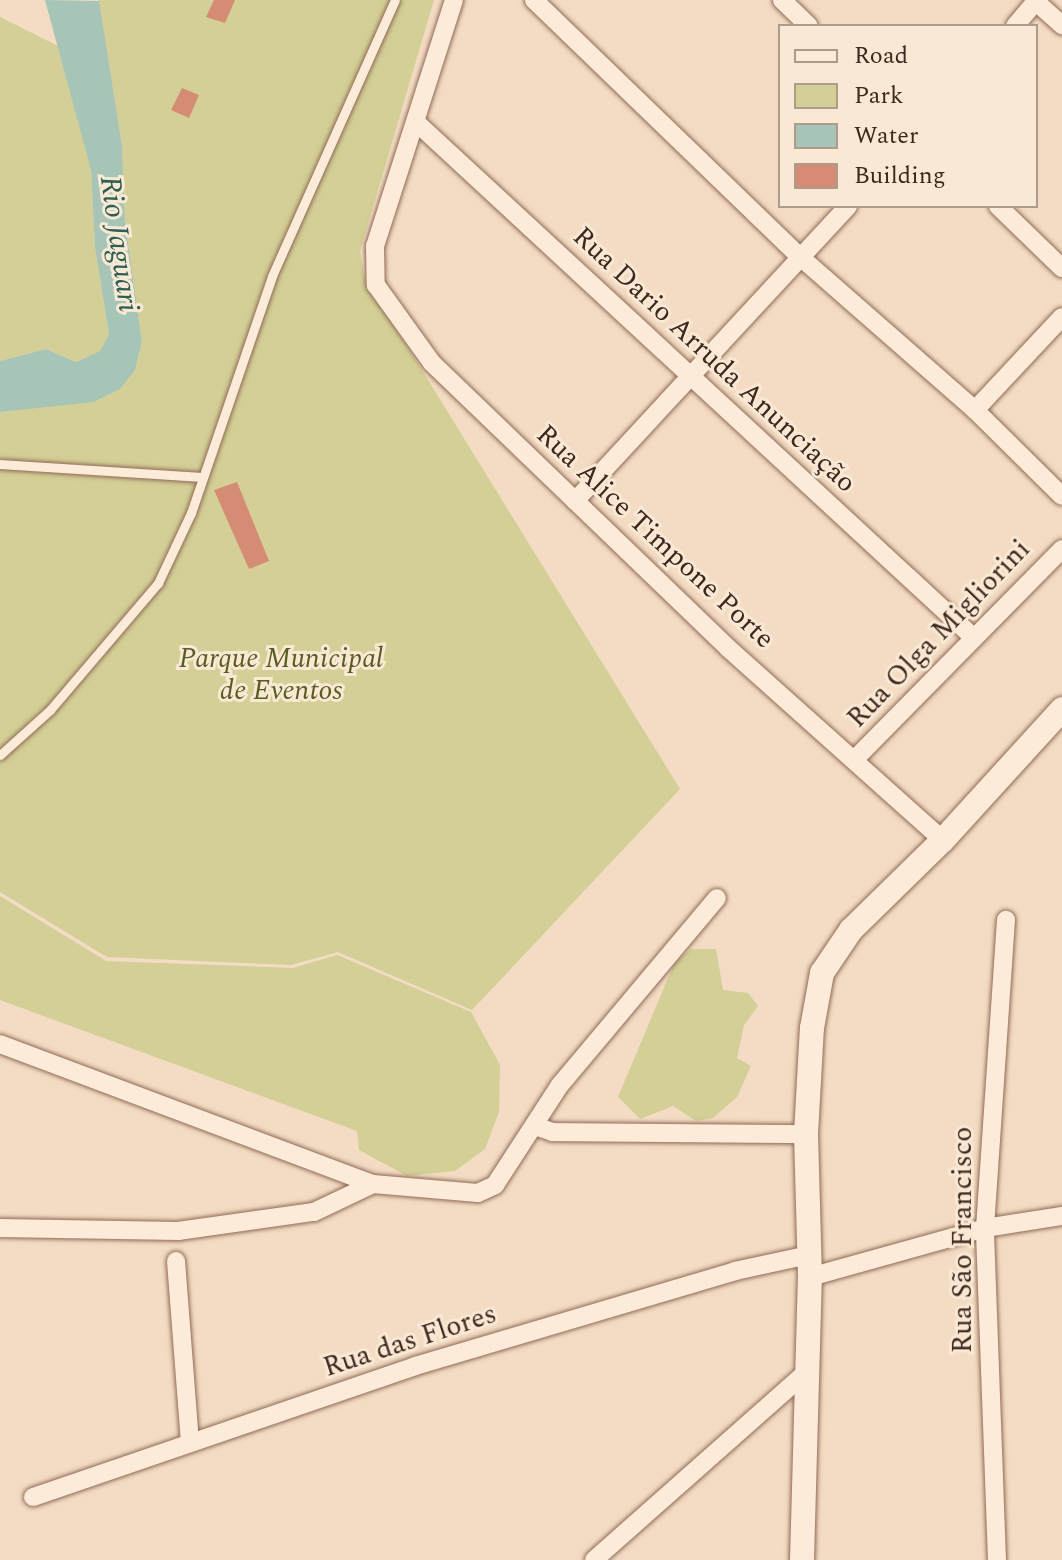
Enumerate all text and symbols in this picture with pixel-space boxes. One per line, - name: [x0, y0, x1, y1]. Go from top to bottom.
- legend: [778, 24, 1038, 208]
- text: Road: [854, 38, 908, 74]
- text: Park: [854, 78, 904, 114]
- text: Water: [854, 118, 918, 154]
- text: Building: [854, 158, 946, 194]
- water label: Rio Jaguari: [92, 174, 146, 314]
- street label: Rua Dario Arruda Anunciação: [565, 220, 863, 500]
- street label: Rua Alice Timpone Porte: [529, 418, 781, 656]
- street label: Rua Olga Migliorini: [840, 533, 1038, 735]
- park label: Parque Municipal de Eventos: [179, 642, 383, 708]
- street label: Rua São Francisco: [946, 1127, 980, 1353]
- street label: Rua das Flores: [319, 1297, 501, 1385]

